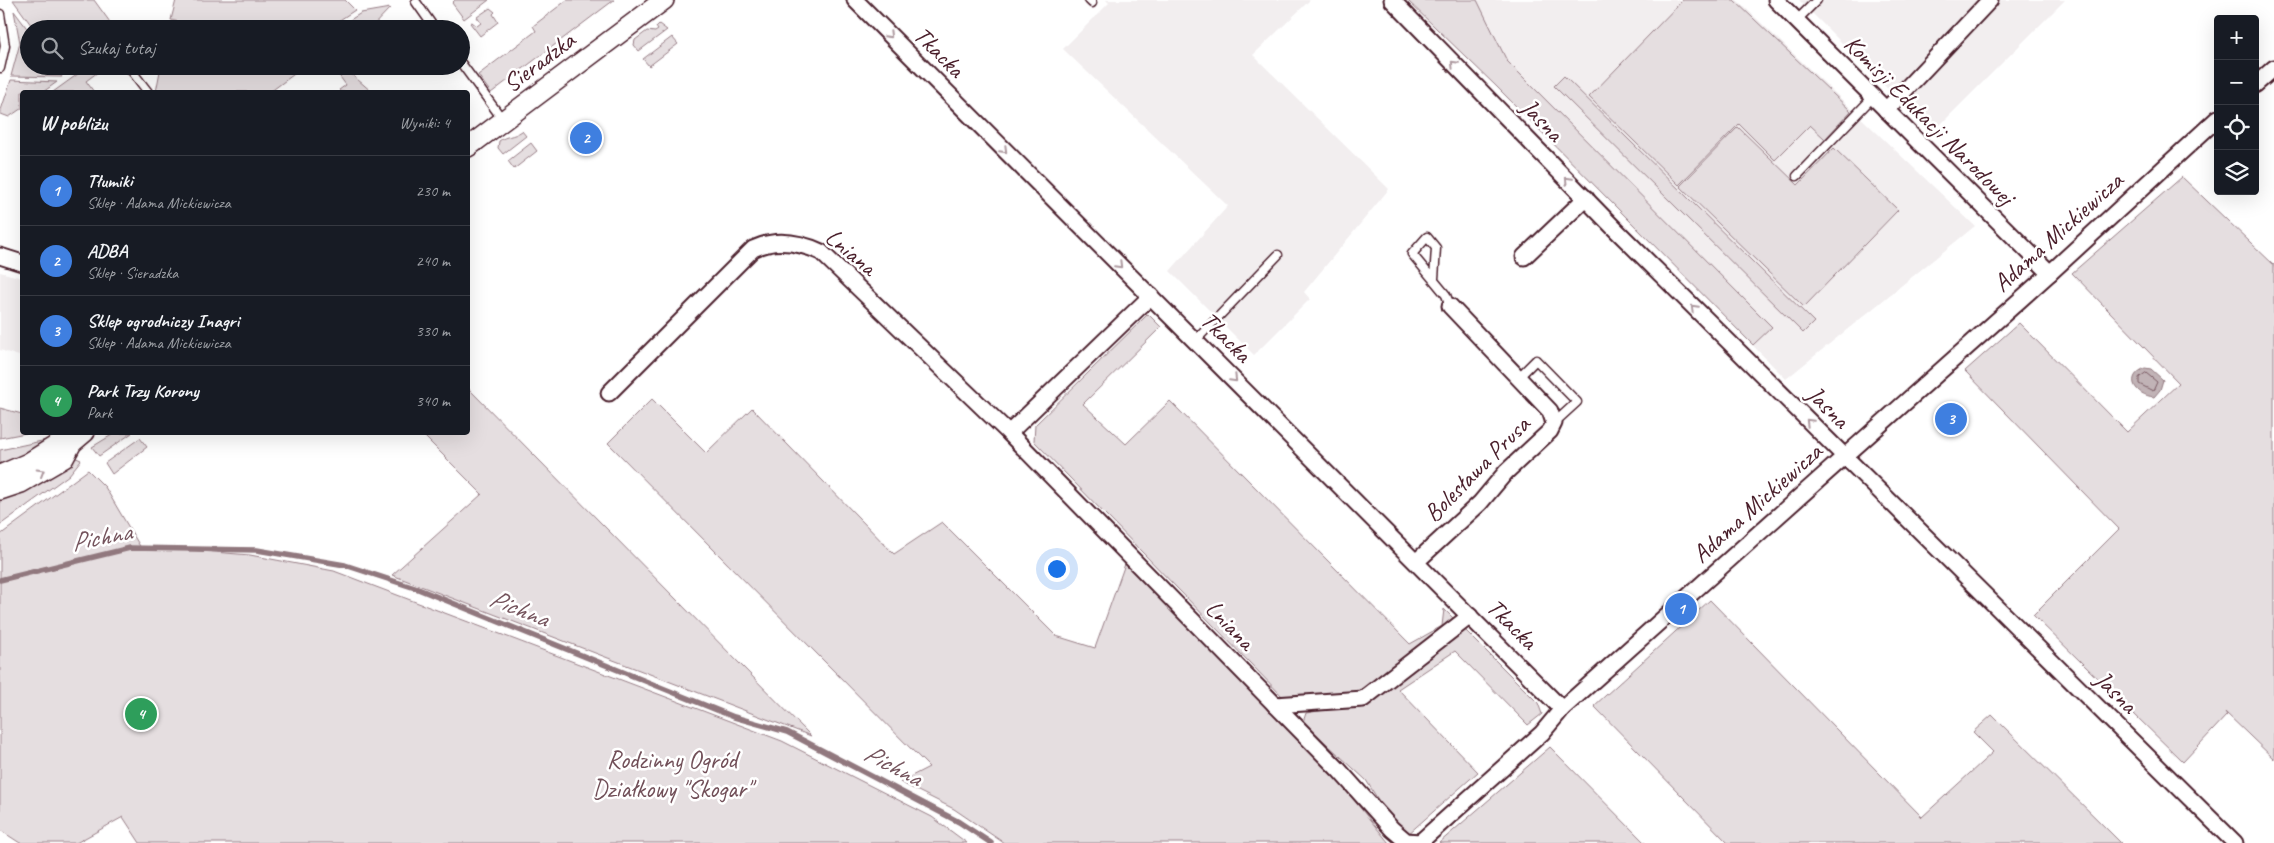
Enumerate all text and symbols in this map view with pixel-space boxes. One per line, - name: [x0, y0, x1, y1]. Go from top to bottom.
- map controls: [2214, 15, 2259, 195]
- button: +: [2214, 15, 2259, 60]
- search box: [20, 20, 470, 75]
- street label: Tkacka: [907, 20, 973, 86]
- street label: Sieradzka: [496, 23, 583, 100]
- street label: Komisji Edukacji Narodowej: [1837, 28, 2024, 215]
- one-way arrow: [883, 29, 892, 38]
- icon: search: [38, 34, 66, 62]
- text: Szukaj tutaj: [78, 36, 155, 60]
- one-way arrow: [1451, 60, 1460, 69]
- button: −: [2214, 60, 2259, 105]
- street label: Jasna: [1513, 91, 1572, 150]
- button: locate: [2214, 105, 2259, 150]
- text: W pobliżu: [40, 110, 107, 136]
- text: Wyniki: 4: [399, 113, 450, 133]
- pin: 2: [570, 119, 602, 157]
- one-way arrow: [998, 144, 1007, 153]
- button: layers: [2214, 150, 2259, 195]
- street label: Adama Mickiewicza: [1986, 164, 2131, 299]
- text: Tłumiki: [87, 169, 132, 193]
- one-way arrow: [1565, 176, 1574, 185]
- text: 1: [52, 181, 60, 201]
- text: 230 m: [416, 181, 450, 201]
- text: Sklep · Adama Mickiewicza: [87, 193, 231, 213]
- street label: Lniana: [819, 221, 885, 285]
- text: ADBA: [87, 239, 127, 263]
- text: 2: [52, 251, 60, 271]
- text: 240 m: [416, 251, 450, 271]
- one-way arrow: [1113, 259, 1122, 268]
- text: Sklep · Sieradzka: [87, 263, 178, 283]
- street label: Tkacka: [1194, 305, 1260, 371]
- one-way arrow: [1691, 305, 1700, 314]
- text: Sklep ogrodniczy Inagri: [87, 309, 239, 333]
- text: 3: [52, 321, 60, 341]
- text: 330 m: [416, 321, 450, 341]
- text: Sklep · Adama Mickiewicza: [87, 333, 231, 353]
- one-way arrow: [1229, 373, 1238, 382]
- street label: Jasna: [1799, 378, 1858, 437]
- text: Park Trzy Korony: [87, 379, 199, 403]
- text: 4: [52, 391, 60, 411]
- text: 340 m: [416, 391, 450, 411]
- pin: 3: [1935, 400, 1967, 438]
- text: Park: [87, 403, 112, 423]
- street label: Bolesława Prusa: [1417, 408, 1538, 529]
- one-way arrow: [1806, 419, 1815, 428]
- street label: Adama Mickiewicza: [1685, 435, 1830, 570]
- one-way arrow: [35, 469, 44, 479]
- water label: Pichna: [68, 515, 136, 559]
- your location: [1044, 556, 1070, 582]
- water label: Pichna: [485, 581, 556, 636]
- pin: 1: [1665, 590, 1697, 628]
- street label: Tkacka: [1480, 592, 1546, 658]
- street label: Lniana: [1198, 593, 1263, 659]
- street label: Jasna: [2087, 663, 2146, 722]
- pin: 4: [125, 695, 157, 733]
- water label: Pichna: [859, 736, 930, 795]
- park label: Rodzinny Ogród Działkowy "Skogar": [592, 744, 757, 805]

